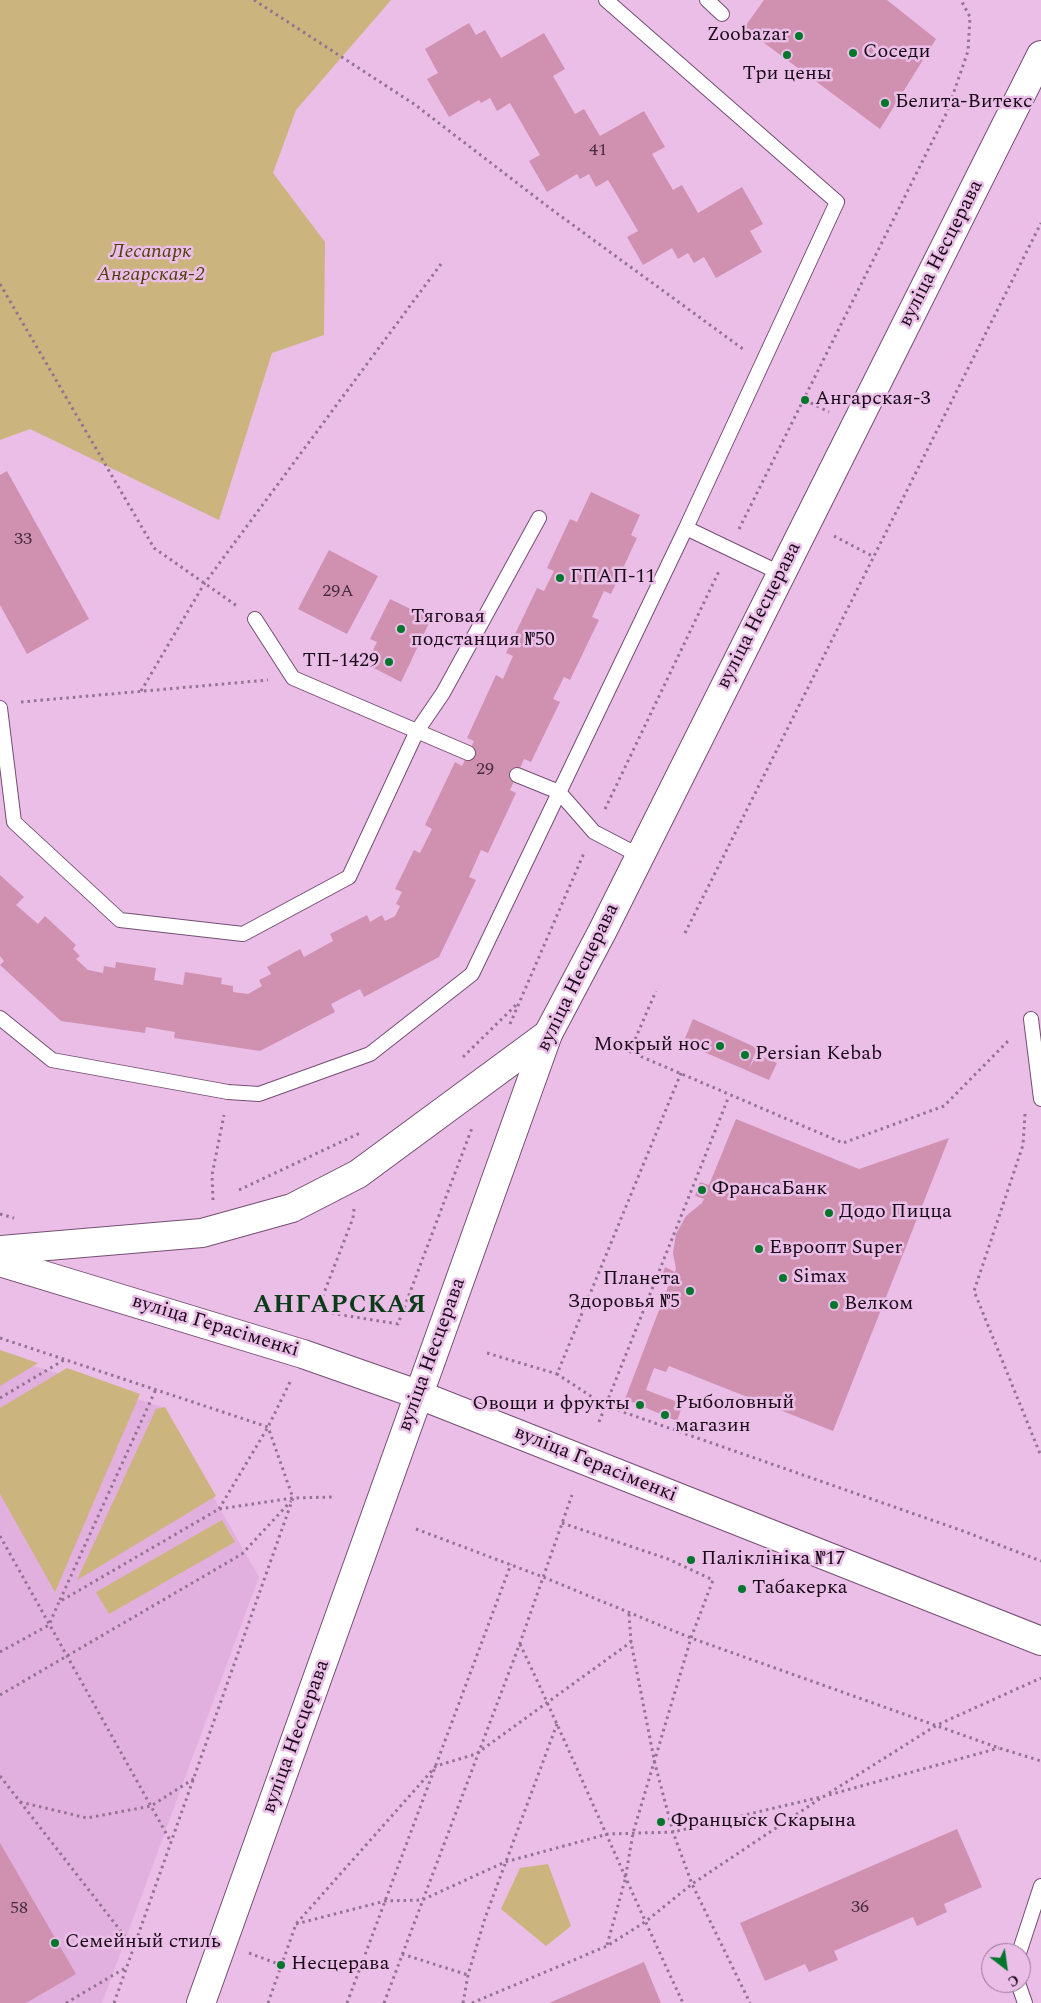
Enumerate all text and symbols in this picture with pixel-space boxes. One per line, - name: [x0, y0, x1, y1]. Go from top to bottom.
- place label: Zoobazar: [707, 24, 789, 48]
- marker: Zoobazar: [793, 30, 805, 42]
- place label: Соседи: [863, 41, 930, 65]
- marker: Соседи: [847, 47, 859, 59]
- marker: Три цены: [781, 49, 793, 61]
- place label: Три цены: [742, 63, 832, 87]
- place label: Белита-Витекс: [895, 91, 1033, 115]
- marker: Белита-Витекс: [879, 97, 891, 109]
- house number: 41: [589, 140, 607, 162]
- street label: вуліца Несцерава: [895, 176, 989, 332]
- park label: Лесапарк Ангарская-2: [97, 241, 205, 288]
- place label: Ангарская-3: [815, 388, 931, 412]
- marker: Ангарская-3: [799, 394, 811, 406]
- house number: 33: [14, 529, 32, 551]
- street label: вуліца Несцерава: [713, 538, 807, 694]
- place label: ГПАП-11: [570, 566, 656, 590]
- marker: ГПАП-11: [554, 572, 566, 584]
- house number: 29А: [322, 581, 354, 603]
- place label: Тяговая подстанция №50: [411, 606, 555, 653]
- marker: Тяговая подстанция №50: [395, 623, 407, 635]
- place label: ТП-1429: [302, 650, 379, 674]
- marker: ТП-1429: [383, 656, 395, 668]
- house number: 29: [476, 759, 494, 781]
- street label: вуліца Несцерава: [533, 900, 625, 1056]
- place label: Мокрый нос: [593, 1034, 710, 1058]
- marker: Мокрый нос: [714, 1040, 726, 1052]
- place label: Persian Kebab: [755, 1043, 882, 1067]
- marker: Persian Kebab: [739, 1049, 751, 1061]
- place label: ФрансаБанк: [712, 1178, 828, 1202]
- marker: ФрансаБанк: [696, 1184, 708, 1196]
- place label: Додо Пицца: [839, 1201, 952, 1225]
- marker: Додо Пицца: [823, 1207, 835, 1219]
- place label: Евроопт Super: [769, 1237, 903, 1261]
- marker: Евроопт Super: [753, 1243, 765, 1255]
- place label: Simax: [793, 1266, 847, 1290]
- place label: Планета Здоровья №5: [568, 1268, 680, 1315]
- marker: Simax: [777, 1272, 789, 1284]
- street label: вуліца Несцерава: [394, 1275, 472, 1435]
- marker: Планета Здоровья №5: [684, 1285, 696, 1297]
- street label: вуліца Герасіменкі: [129, 1290, 301, 1364]
- district label: АНГАРСКАЯ: [252, 1292, 428, 1322]
- place label: Велком: [844, 1293, 913, 1317]
- marker: Велком: [828, 1299, 840, 1311]
- place label: Рыболовный магазин: [675, 1392, 794, 1439]
- place label: Овощи и фрукты: [472, 1393, 630, 1417]
- marker: Овощи и фрукты: [634, 1399, 646, 1411]
- marker: Рыболовный магазин: [659, 1409, 671, 1421]
- street label: вуліца Герасіменкі: [510, 1421, 680, 1509]
- place label: Паліклініка №17: [701, 1548, 845, 1572]
- marker: Паліклініка №17: [685, 1554, 697, 1566]
- place label: Табакерка: [752, 1577, 848, 1601]
- marker: Табакерка: [736, 1583, 748, 1595]
- street label: вуліца Несцерава: [258, 1657, 336, 1817]
- place label: Францыск Скарына: [671, 1810, 856, 1834]
- marker: Францыск Скарына: [655, 1816, 667, 1828]
- house number: 36: [851, 1897, 869, 1919]
- house number: 58: [10, 1898, 28, 1920]
- place label: Семейный стиль: [65, 1931, 221, 1955]
- marker: Семейный стиль: [49, 1937, 61, 1949]
- north arrow: [981, 1943, 1031, 1993]
- place label: Несцерава: [291, 1953, 389, 1977]
- marker: Несцерава: [275, 1959, 287, 1971]
- text: С: [1004, 1969, 1023, 1992]

